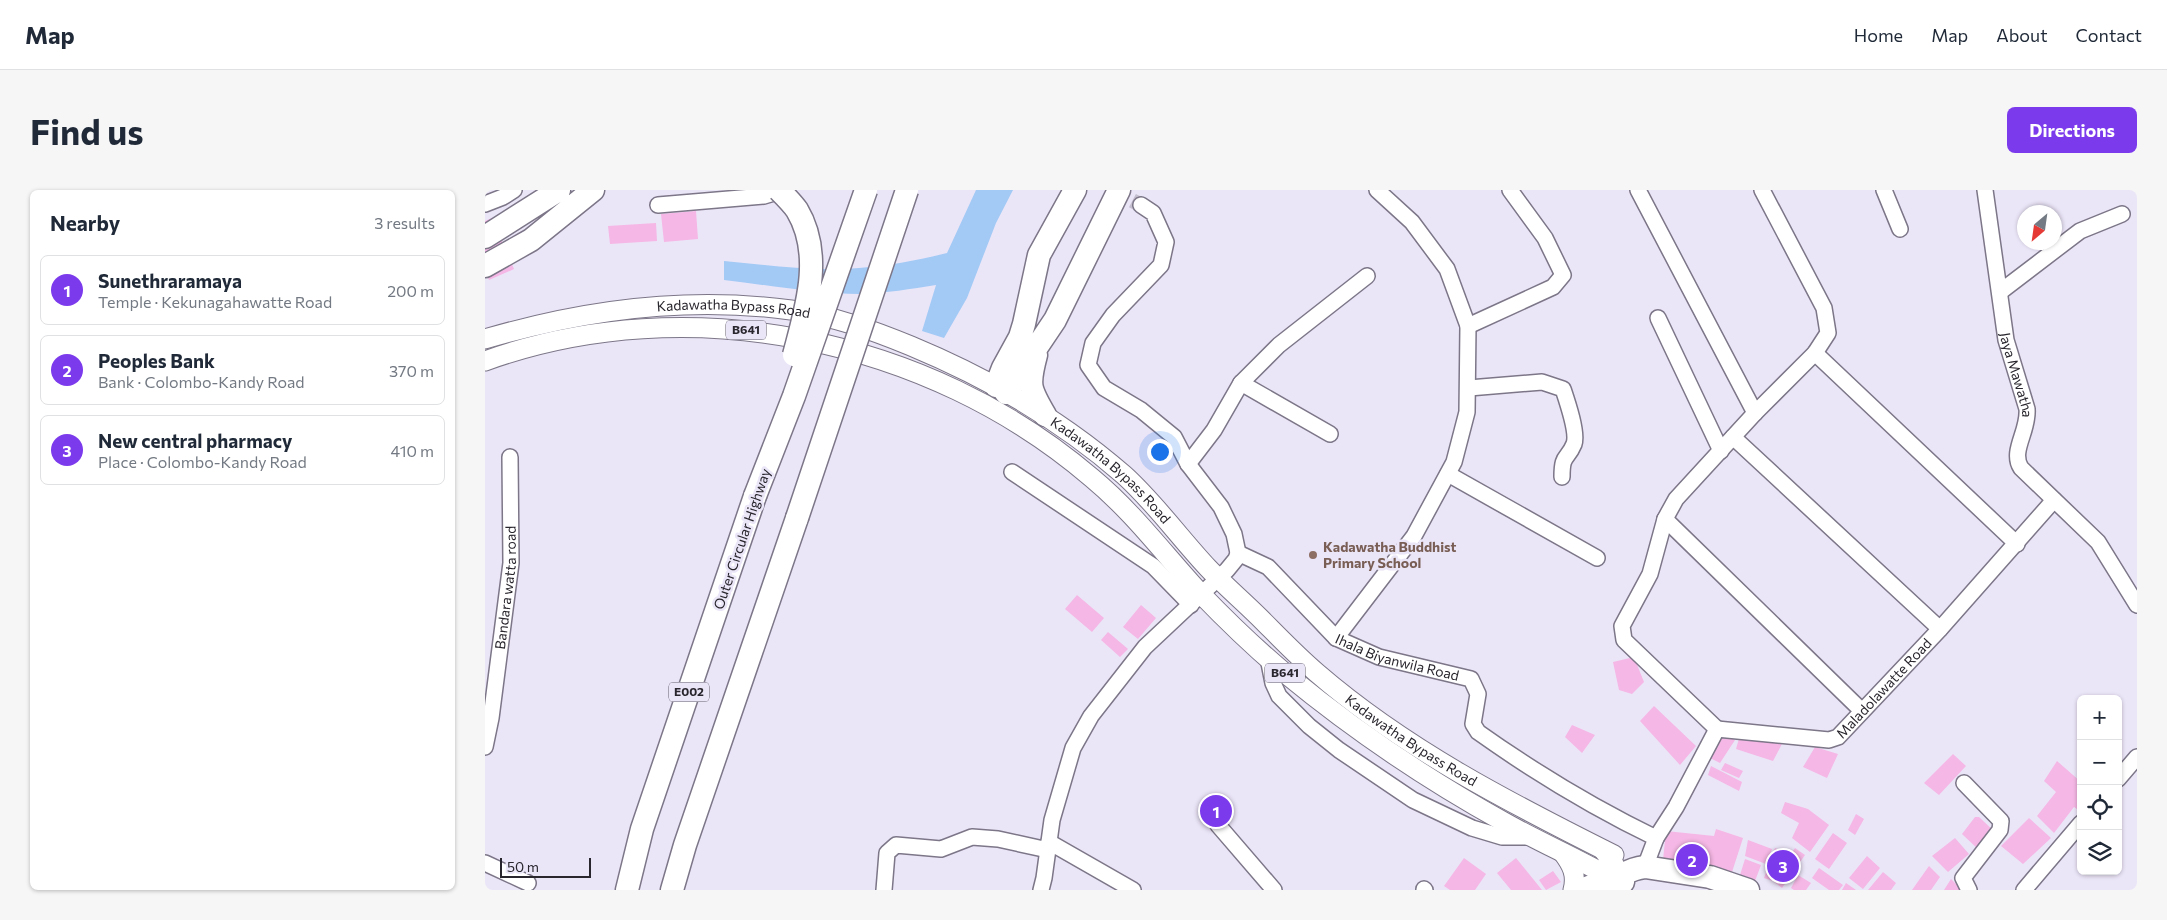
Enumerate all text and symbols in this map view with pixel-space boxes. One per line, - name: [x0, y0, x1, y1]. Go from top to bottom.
- text: Map: [25, 20, 75, 49]
- text: Home: [1854, 24, 1903, 46]
- text: Map: [1931, 24, 1968, 46]
- text: About: [1996, 24, 2048, 46]
- text: Contact: [2076, 24, 2142, 46]
- button: Directions: [2007, 107, 2137, 153]
- text: Find us: [30, 109, 144, 152]
- north arrow: [2017, 205, 2062, 250]
- text: Nearby: [50, 210, 120, 235]
- text: 3 results: [374, 213, 435, 232]
- text: Sunethraramaya: [98, 269, 242, 292]
- text: 1: [63, 281, 71, 300]
- text: 200 m: [387, 281, 434, 300]
- text: Temple · Kekunagahawatte Road: [98, 292, 332, 311]
- street label: Kadawatha Bypass Road: [656, 296, 812, 321]
- road number: B641: [726, 320, 766, 340]
- street label: Jaya Mawatha: [1997, 331, 2036, 418]
- text: Peoples Bank: [98, 349, 215, 372]
- text: 2: [62, 361, 72, 380]
- text: 370 m: [389, 361, 434, 380]
- text: Bank · Colombo-Kandy Road: [98, 372, 305, 391]
- street label: Kadawatha Bypass Road: [1048, 413, 1175, 527]
- text: New central pharmacy: [98, 429, 292, 452]
- your location: [1147, 439, 1173, 465]
- text: 3: [62, 441, 72, 460]
- text: 410 m: [391, 441, 434, 460]
- text: Place · Colombo-Kandy Road: [98, 452, 307, 471]
- street label: Outer Circular Highway: [709, 466, 774, 612]
- street label: Bandara watta road: [491, 526, 519, 650]
- place label: Kadawatha Buddhist Primary School: [1323, 538, 1457, 571]
- marker: Kadawatha Buddhist Primary School: [1307, 549, 1319, 561]
- street label: Ihala Biyanwila Road: [1333, 630, 1461, 684]
- street label: Maladolawatte Road: [1832, 634, 1935, 742]
- road number: B641: [1265, 663, 1305, 682]
- road number: E002: [669, 682, 709, 702]
- street label: Kadawatha Bypass Road: [1342, 691, 1480, 789]
- map controls: [2077, 695, 2122, 875]
- button: +: [2077, 695, 2122, 740]
- button: −: [2077, 740, 2122, 785]
- button: locate: [2077, 785, 2122, 830]
- pin: 1: [1200, 792, 1232, 830]
- button: layers: [2077, 830, 2122, 875]
- pin: 2: [1676, 841, 1708, 879]
- pin: 3: [1767, 847, 1799, 885]
- scale bar: [500, 855, 591, 878]
- text: 50 m: [507, 858, 539, 875]

